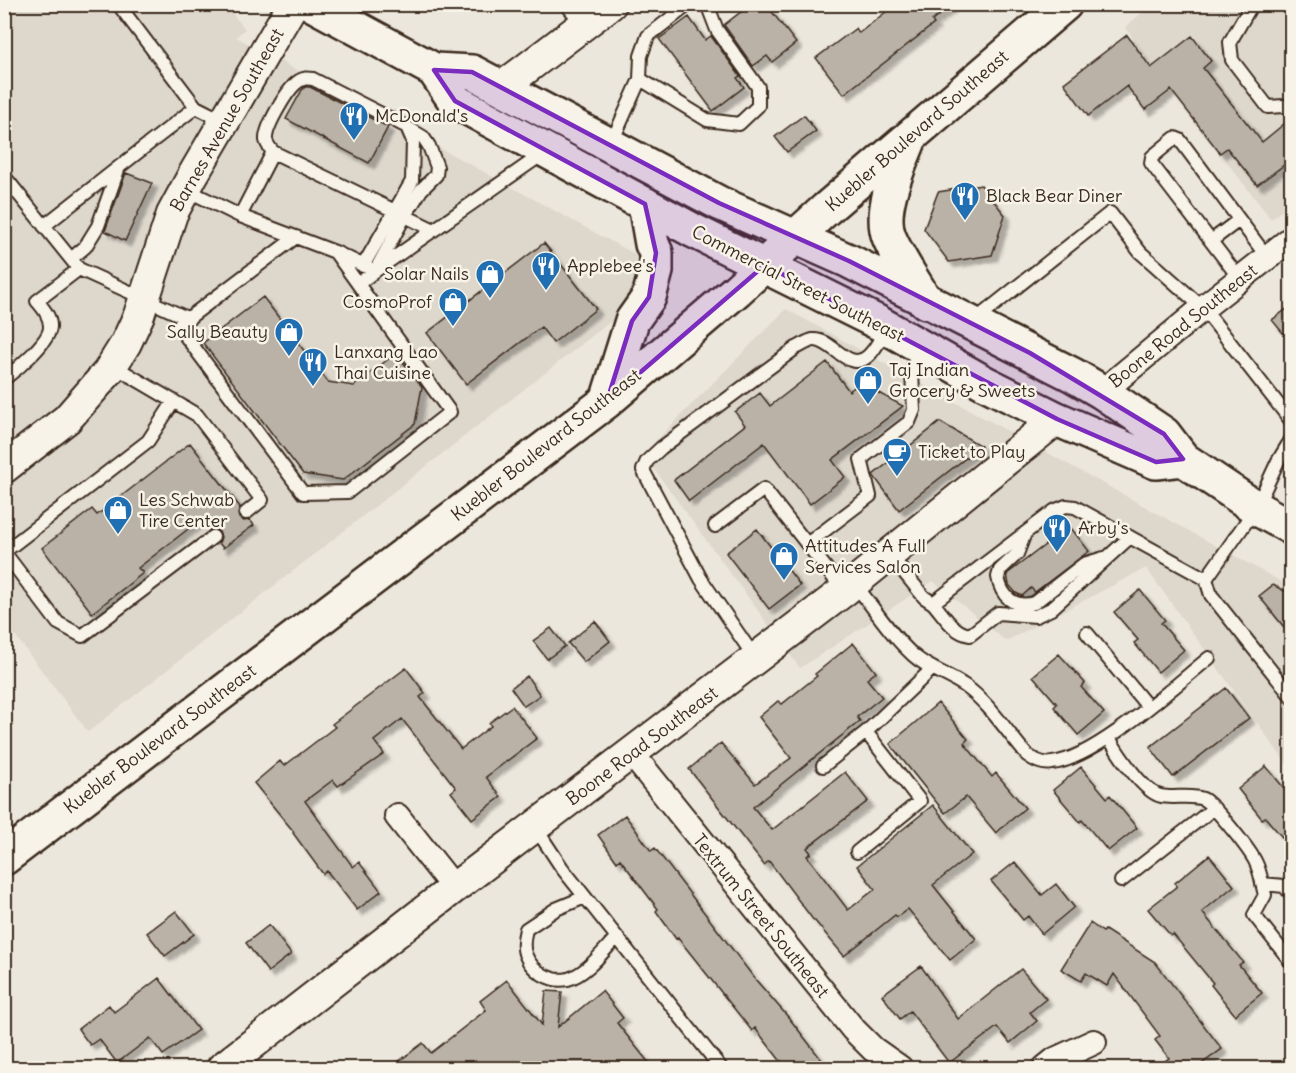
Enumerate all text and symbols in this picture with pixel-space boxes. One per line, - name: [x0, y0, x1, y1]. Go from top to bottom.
- street label: Barnes Avenue Southeast: [165, 24, 289, 216]
- street label: Kuebler Boulevard Southeast: [821, 45, 1013, 216]
- restaurant icon: McDonald's: [338, 100, 370, 142]
- place label: McDonald's: [375, 104, 468, 127]
- restaurant icon: Black Bear Diner: [949, 180, 981, 222]
- place label: Black Bear Diner: [986, 184, 1123, 207]
- street label: Commercial Street Southeast: [688, 220, 908, 347]
- restaurant icon: Applebee's: [530, 250, 562, 292]
- place label: Applebee's: [567, 254, 654, 277]
- shop icon: Solar Nails: [474, 258, 506, 300]
- street label: Boone Road Southeast: [1104, 259, 1262, 393]
- place label: Solar Nails: [384, 262, 469, 285]
- shop icon: CosmoProf: [437, 286, 469, 328]
- place label: CosmoProf: [342, 290, 433, 313]
- shop icon: Sally Beauty: [273, 316, 305, 358]
- place label: Sally Beauty: [167, 320, 268, 343]
- place label: Lanxang Lao Thai Cuisine: [334, 340, 438, 384]
- restaurant icon: Lanxang Lao Thai Cuisine: [297, 346, 329, 388]
- place label: Taj Indian Grocery & Sweets: [889, 358, 1035, 402]
- street label: Kuebler Boulevard Southeast: [446, 363, 645, 526]
- shop icon: Taj Indian Grocery & Sweets: [852, 364, 884, 406]
- cafe icon: Ticket to Play: [881, 436, 913, 478]
- place label: Ticket to Play: [918, 440, 1025, 463]
- place label: Les Schwab Tire Center: [139, 488, 234, 532]
- shop icon: Les Schwab Tire Center: [102, 494, 134, 536]
- restaurant icon: Arby's: [1041, 512, 1073, 554]
- place label: Arby's: [1078, 516, 1129, 539]
- place label: Attitudes A Full Services Salon: [805, 534, 926, 578]
- shop icon: Attitudes A Full Services Salon: [768, 540, 800, 582]
- street label: Kuebler Boulevard Southeast: [59, 659, 260, 818]
- street label: Boone Road Southeast: [561, 681, 722, 810]
- street label: Textrum Street Southeast: [688, 829, 835, 1002]

